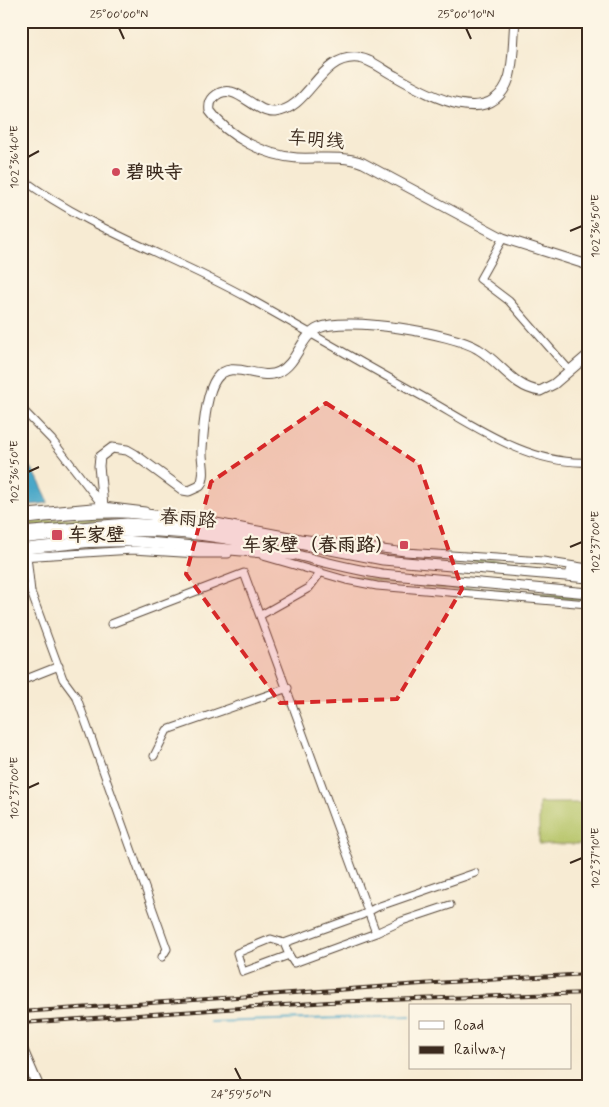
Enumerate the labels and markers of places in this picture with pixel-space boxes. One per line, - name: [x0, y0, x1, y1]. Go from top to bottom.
- place label: 碧映寺: [126, 160, 183, 185]
- marker: 碧映寺: [110, 166, 122, 178]
- place label: 车家壁: [68, 523, 125, 548]
- marker: 车家壁: [50, 528, 64, 542]
- place label: 车家壁（春雨路）: [242, 533, 394, 558]
- marker: 车家壁（春雨路）: [398, 539, 410, 551]

